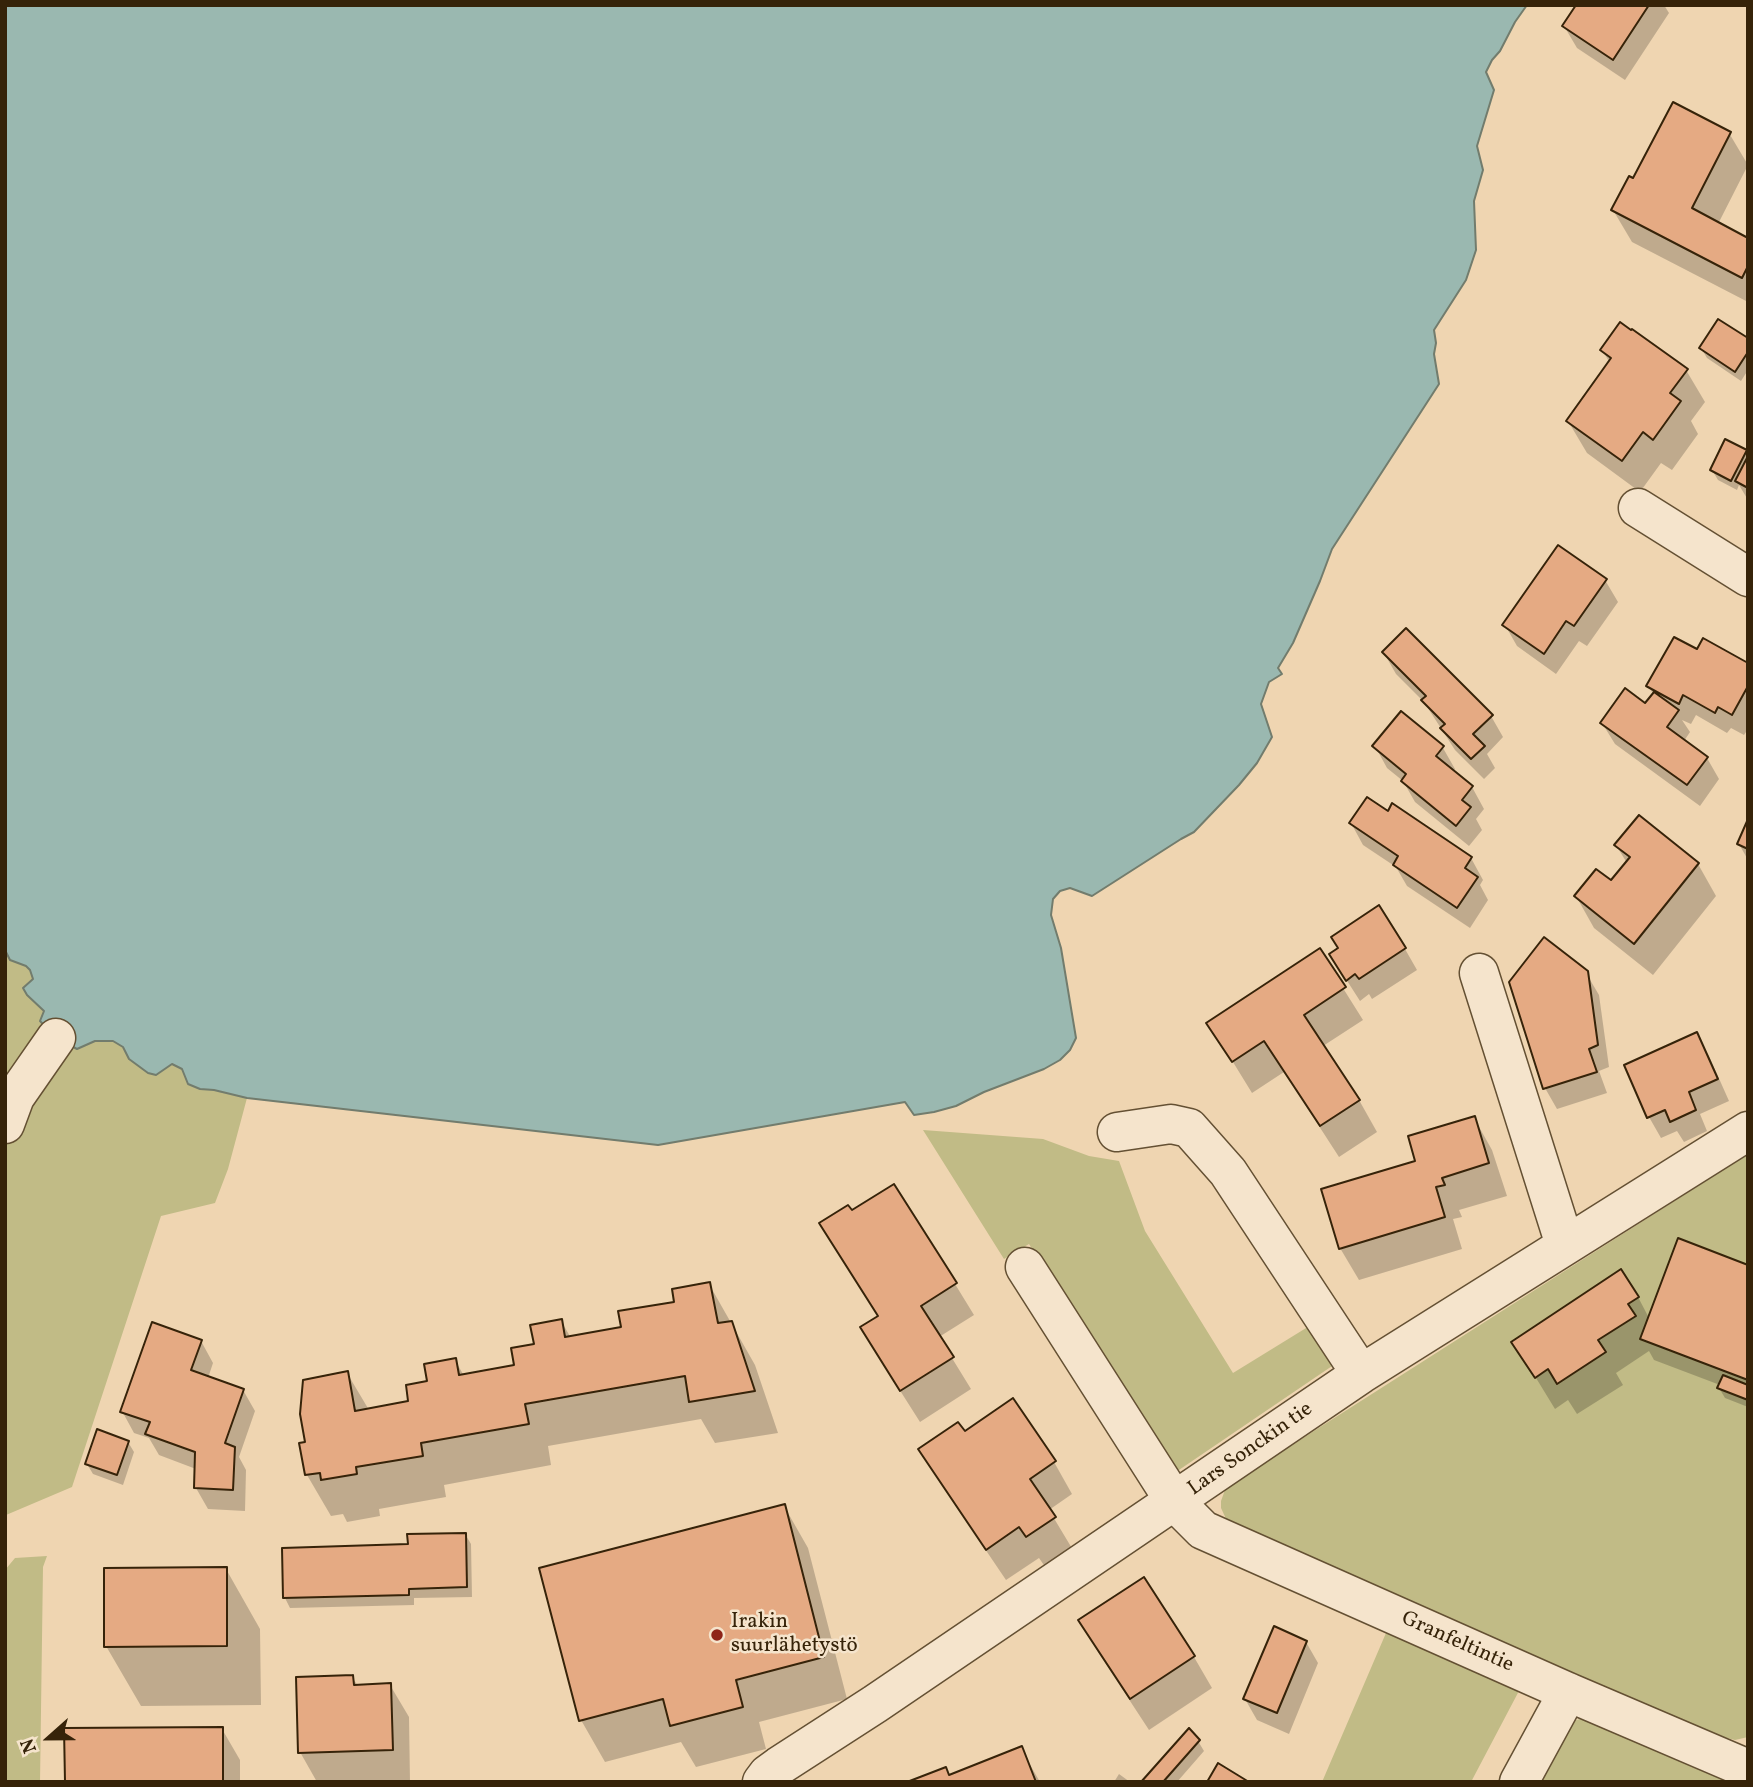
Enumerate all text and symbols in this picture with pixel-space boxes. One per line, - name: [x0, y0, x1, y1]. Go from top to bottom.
- street label: Lars Sonckin tie: [1184, 1398, 1318, 1502]
- street label: Granfeltintie: [1397, 1607, 1517, 1679]
- place label: Irakin suurlähetystö: [731, 1610, 858, 1660]
- marker: Irakin suurlähetystö: [709, 1627, 725, 1643]
- north arrow: [14, 1703, 84, 1773]
- text: N: [15, 1734, 44, 1757]

